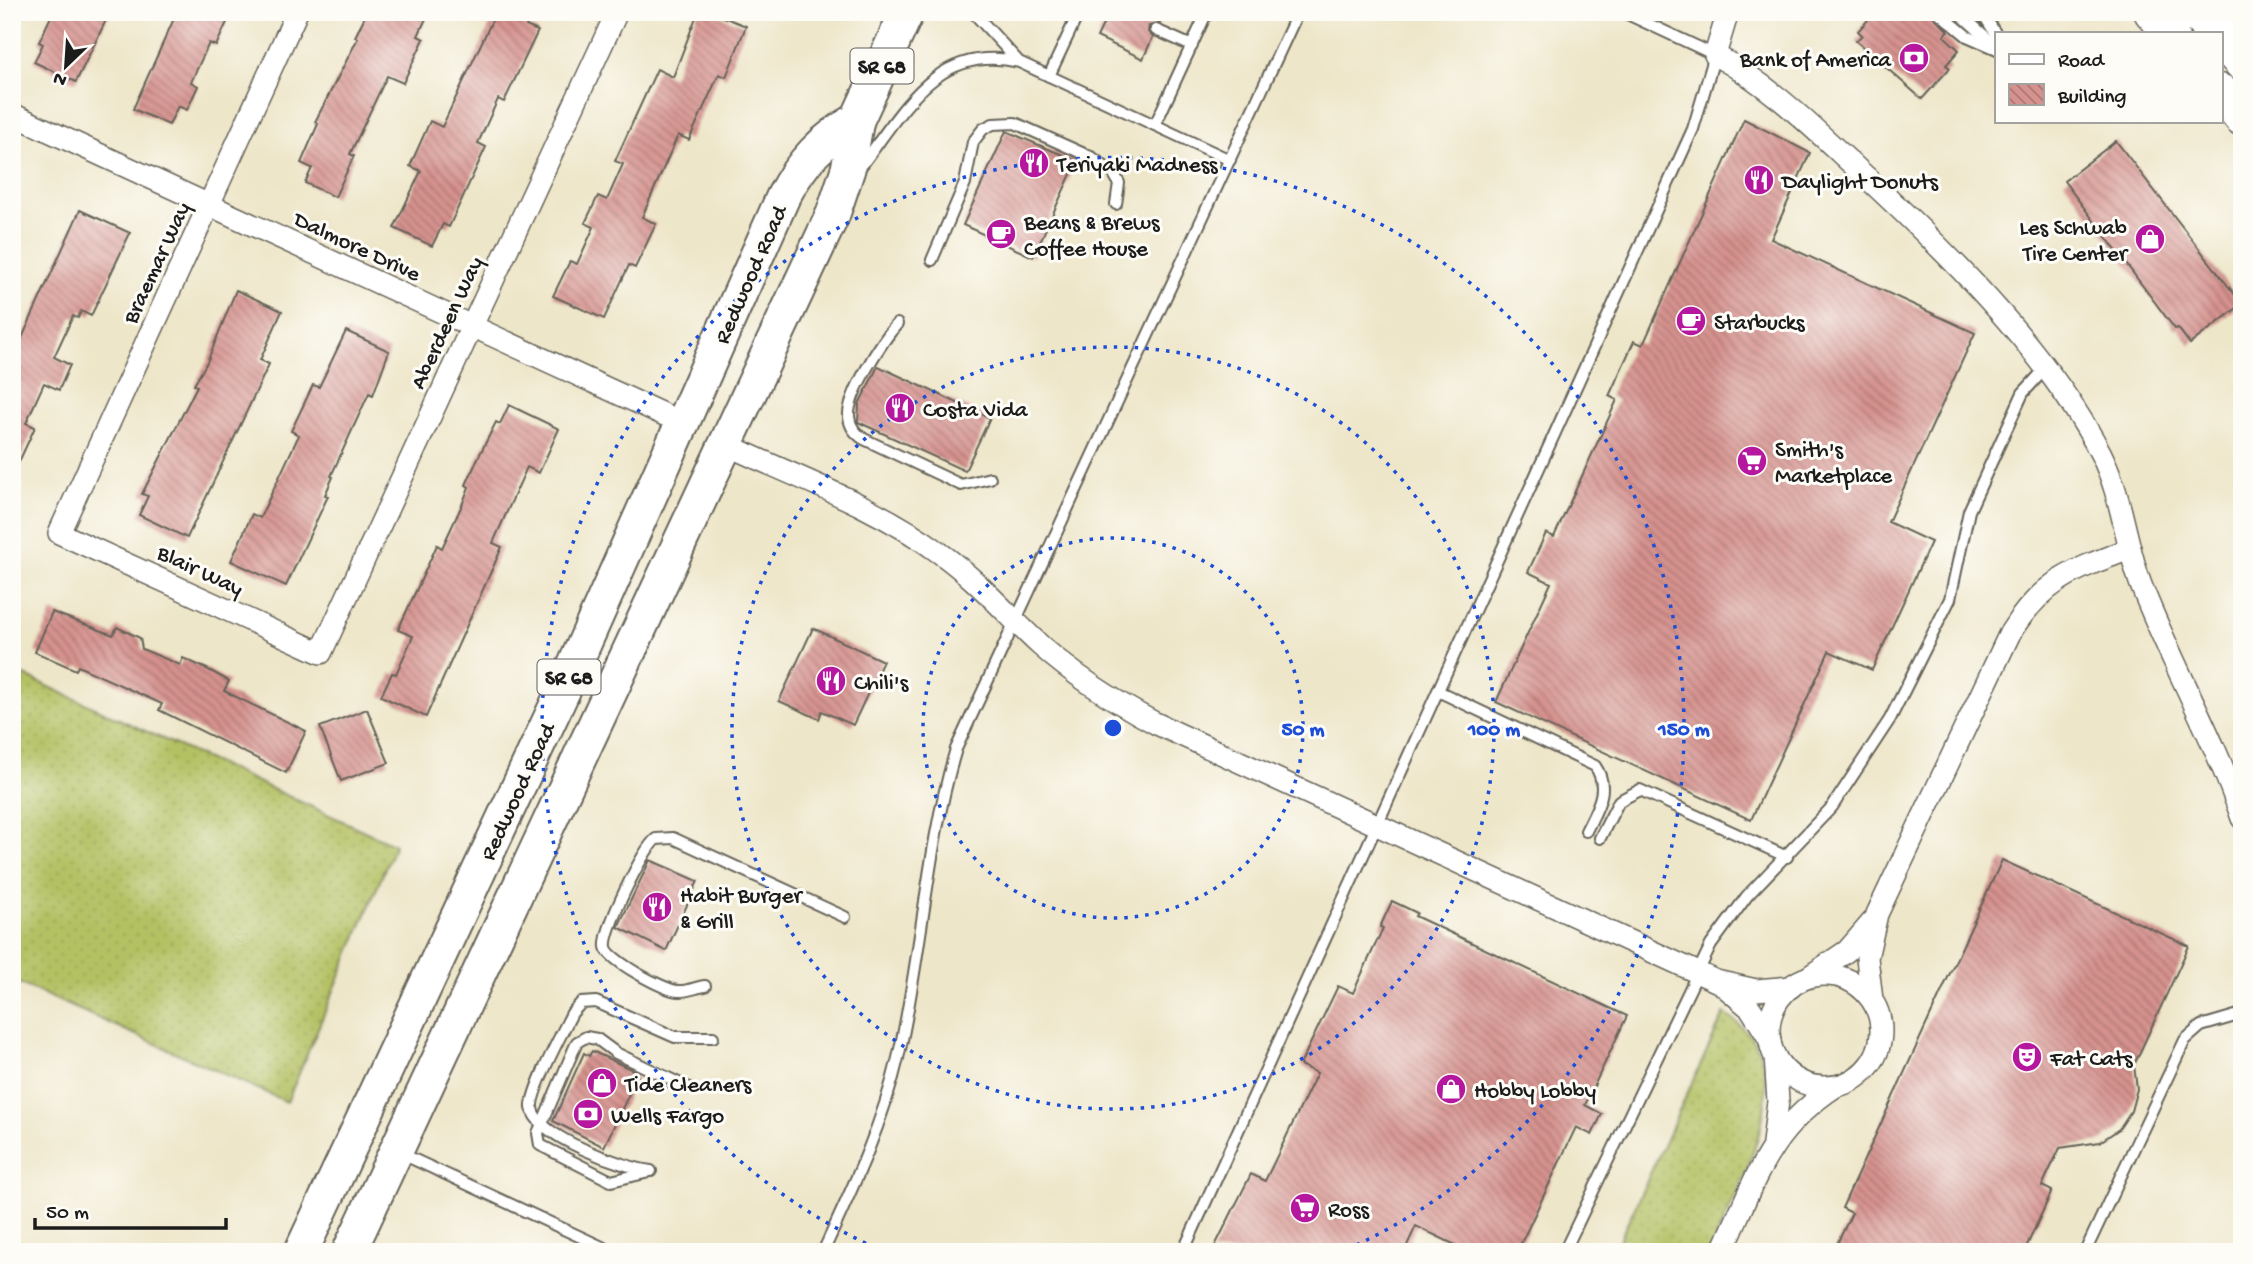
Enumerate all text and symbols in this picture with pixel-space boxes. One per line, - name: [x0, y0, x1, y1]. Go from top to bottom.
- north arrow: [32, 32, 102, 102]
- legend: [1995, 32, 2222, 122]
- bank icon: Bank of America: [1897, 41, 1931, 75]
- road number: SR 68: [850, 48, 914, 84]
- place label: Bank of America: [1739, 48, 1892, 75]
- text: Road: [2058, 50, 2106, 75]
- text: N: [50, 65, 71, 91]
- text: Building: [2057, 86, 2127, 111]
- restaurant icon: Teriyaki Madness: [1017, 146, 1051, 180]
- place label: Teriyaki Madness: [1055, 153, 1218, 180]
- restaurant icon: Daylight Donuts: [1742, 163, 1776, 197]
- place label: Daylight Donuts: [1780, 170, 1938, 197]
- street label: Braemar Way: [118, 198, 198, 329]
- street label: Redwood Road: [710, 201, 795, 349]
- street label: Dalmore Drive: [287, 206, 425, 290]
- place label: Beans & Brews Coffee House: [1023, 211, 1160, 264]
- place label: Les Schwab Tire Center: [2019, 216, 2129, 269]
- cafe icon: Beans & Brews Coffee House: [984, 217, 1018, 251]
- shop icon: Les Schwab Tire Center: [2133, 222, 2167, 256]
- street label: Aberdeen Way: [406, 253, 491, 394]
- cafe icon: Starbucks: [1674, 304, 1708, 338]
- place label: Starbucks: [1714, 311, 1805, 338]
- restaurant icon: Costa Vida: [883, 391, 917, 425]
- place label: Costa Vida: [923, 398, 1029, 425]
- place label: Smith's Marketplace: [1775, 438, 1893, 491]
- supermarket icon: Smith's Marketplace: [1735, 444, 1769, 478]
- street label: Blair Way: [151, 540, 247, 604]
- road number: SR 68: [538, 660, 600, 694]
- restaurant icon: Chili's: [814, 664, 848, 698]
- place label: Chili's: [854, 671, 909, 698]
- centre of rings: [1101, 716, 1125, 740]
- street label: Redwood Road: [476, 718, 563, 865]
- text: 50 m: [1282, 719, 1325, 744]
- text: 100 m: [1467, 719, 1520, 744]
- text: 150 m: [1657, 719, 1710, 744]
- place label: Habit Burger & Grill: [680, 884, 804, 937]
- restaurant icon: Habit Burger & Grill: [640, 890, 674, 924]
- theatre icon: Fat Cats: [2010, 1040, 2044, 1074]
- place label: Fat Cats: [2049, 1047, 2133, 1074]
- shop icon: Tide Cleaners: [585, 1066, 619, 1100]
- shop icon: Hobby Lobby: [1434, 1072, 1468, 1106]
- place label: Tide Cleaners: [623, 1073, 752, 1100]
- place label: Hobby Lobby: [1474, 1079, 1596, 1106]
- bank icon: Wells Fargo: [571, 1097, 605, 1131]
- place label: Wells Fargo: [611, 1104, 724, 1131]
- scale bar: [35, 1187, 226, 1231]
- supermarket icon: Ross: [1288, 1191, 1322, 1225]
- place label: Ross: [1328, 1198, 1369, 1225]
- text: 50 m: [46, 1202, 89, 1227]

